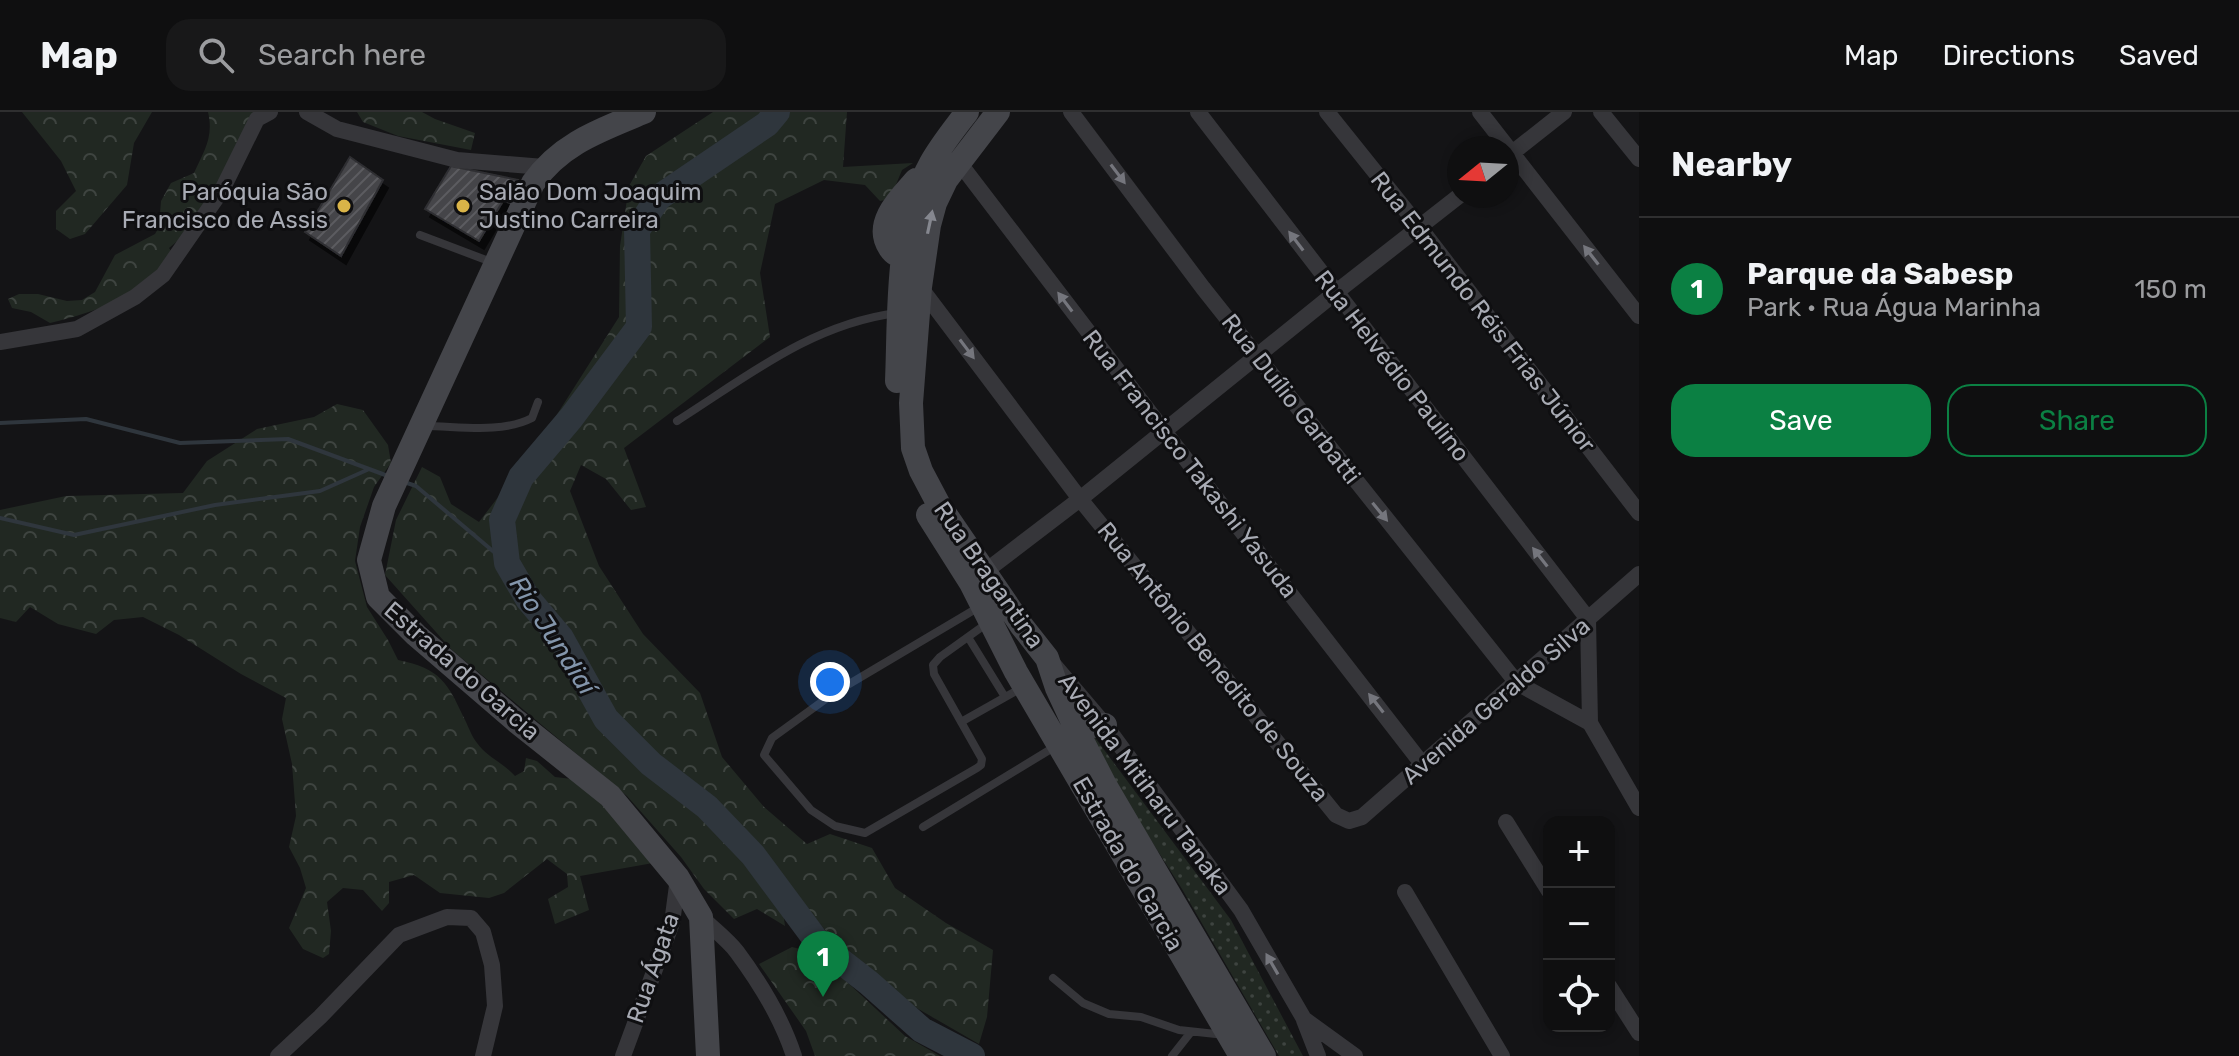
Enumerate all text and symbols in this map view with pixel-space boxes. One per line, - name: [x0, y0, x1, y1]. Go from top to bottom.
- search box: [166, 19, 726, 91]
- text: Map: [40, 32, 118, 78]
- icon: search: [194, 33, 238, 77]
- text: Search here: [258, 37, 426, 73]
- text: Map: [1844, 39, 1898, 72]
- text: Directions: [1942, 39, 2075, 72]
- text: Saved: [2119, 39, 2199, 72]
- north arrow: [1447, 136, 1519, 208]
- text: Nearby: [1671, 144, 1792, 185]
- one-way arrow: [1109, 164, 1125, 184]
- street label: Rua Edmundo Réis Frias Júnior: [1365, 166, 1601, 458]
- place label: Paróquia São Francisco de Assis: [122, 178, 328, 234]
- place label: Salão Dom Joaquim Justino Carreira: [479, 178, 702, 234]
- marker: Paróquia São Francisco de Assis: [335, 197, 353, 215]
- marker: Salão Dom Joaquim Justino Carreira: [454, 197, 472, 215]
- one-way arrow: [924, 210, 937, 235]
- one-way arrow: [1288, 231, 1304, 251]
- one-way arrow: [1583, 245, 1600, 265]
- text: Parque da Sabesp: [1747, 256, 2013, 292]
- street label: Rua Helvédio Paulino: [1309, 265, 1475, 467]
- text: 1: [1691, 274, 1703, 305]
- text: 150 m: [2134, 274, 2207, 305]
- one-way arrow: [1058, 292, 1074, 312]
- text: Park · Rua Água Marinha: [1747, 292, 2041, 323]
- street label: Rua Duílio Garbatti: [1216, 308, 1366, 490]
- street label: Rua Francisco Takashi Yasuda: [1077, 325, 1303, 603]
- one-way arrow: [959, 339, 975, 360]
- button: Save: [1671, 384, 1931, 457]
- button: Share: [1947, 384, 2207, 457]
- street label: Rua Bragantina: [928, 496, 1050, 654]
- one-way arrow: [1372, 502, 1388, 522]
- street label: Rua Antônio Benedito de Souza: [1092, 517, 1334, 807]
- one-way arrow: [1533, 547, 1549, 567]
- water label: Rio Jundiaí: [503, 570, 605, 704]
- street label: Estrada do Garcia: [379, 596, 545, 746]
- street label: Avenida Geraldo Silva: [1396, 612, 1596, 790]
- your location: [810, 662, 850, 702]
- street label: Avenida Mitiharu Tanaka: [1052, 668, 1238, 900]
- one-way arrow: [1368, 693, 1384, 713]
- street label: Estrada do Garcia: [1067, 772, 1189, 956]
- map controls: [1543, 816, 1615, 1032]
- button: +: [1543, 816, 1615, 888]
- button: −: [1543, 888, 1615, 960]
- street label: Rua Ágata: [621, 909, 685, 1027]
- pin: 1: [797, 931, 849, 997]
- one-way arrow: [1265, 953, 1279, 975]
- button: locate: [1543, 960, 1615, 1032]

